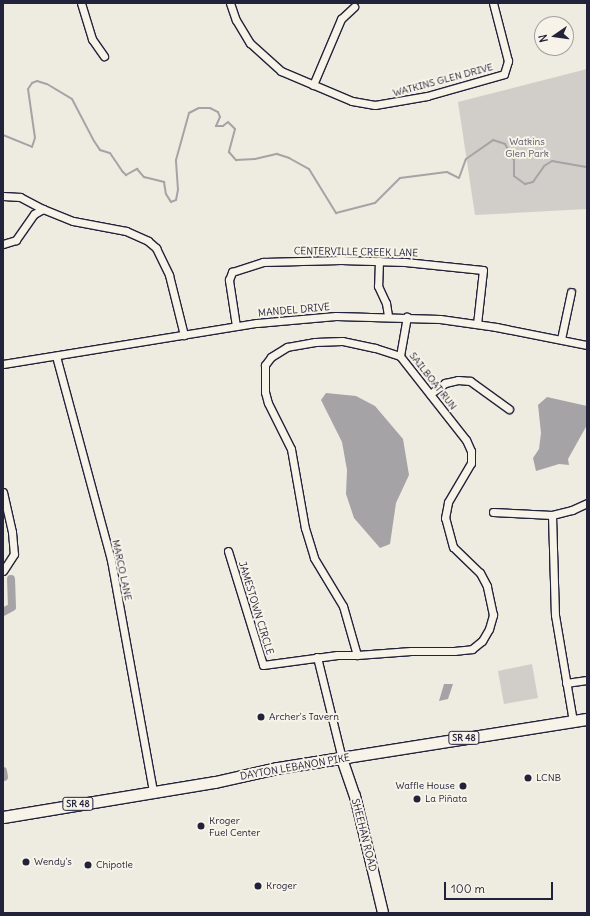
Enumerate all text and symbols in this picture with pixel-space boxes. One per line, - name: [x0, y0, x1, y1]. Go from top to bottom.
- north arrow: [534, 16, 574, 56]
- text: N: [536, 33, 551, 44]
- street label: WATKINS GLEN DRIVE: [392, 61, 494, 99]
- park label: Watkins Glen Park: [505, 135, 549, 158]
- street label: CENTERVILLE CREEK LANE: [294, 245, 418, 259]
- street label: MANDEL DRIVE: [258, 301, 330, 319]
- street label: SAILBOAT RUN: [407, 350, 459, 412]
- street label: MARCO LANE: [110, 538, 134, 602]
- street label: JAMESTOWN CIRCLE: [236, 560, 276, 656]
- place label: Archer's Tavern: [269, 711, 339, 723]
- marker: Archer's Tavern: [256, 712, 266, 722]
- road number: SR 48: [448, 731, 480, 745]
- street label: DAYTON LEBANON PIKE: [239, 751, 351, 783]
- place label: LCNB: [536, 772, 561, 784]
- marker: LCNB: [523, 773, 533, 783]
- place label: Waffle House: [395, 780, 455, 792]
- marker: Waffle House: [458, 781, 468, 791]
- place label: La Piñata: [425, 793, 467, 805]
- marker: La Piñata: [412, 794, 422, 804]
- road number: SR 48: [62, 797, 94, 811]
- street label: SHEEHAN ROAD: [349, 797, 379, 873]
- place label: Kroger Fuel Center: [209, 814, 260, 838]
- marker: Kroger Fuel Center: [196, 821, 206, 831]
- place label: Wendy's: [34, 856, 72, 868]
- marker: Wendy's: [21, 857, 31, 867]
- place label: Chipotle: [96, 859, 133, 871]
- marker: Chipotle: [83, 860, 93, 870]
- scale bar: [446, 874, 555, 900]
- place label: Kroger: [266, 880, 297, 892]
- marker: Kroger: [253, 881, 263, 891]
- text: 100 m: [451, 881, 485, 896]

